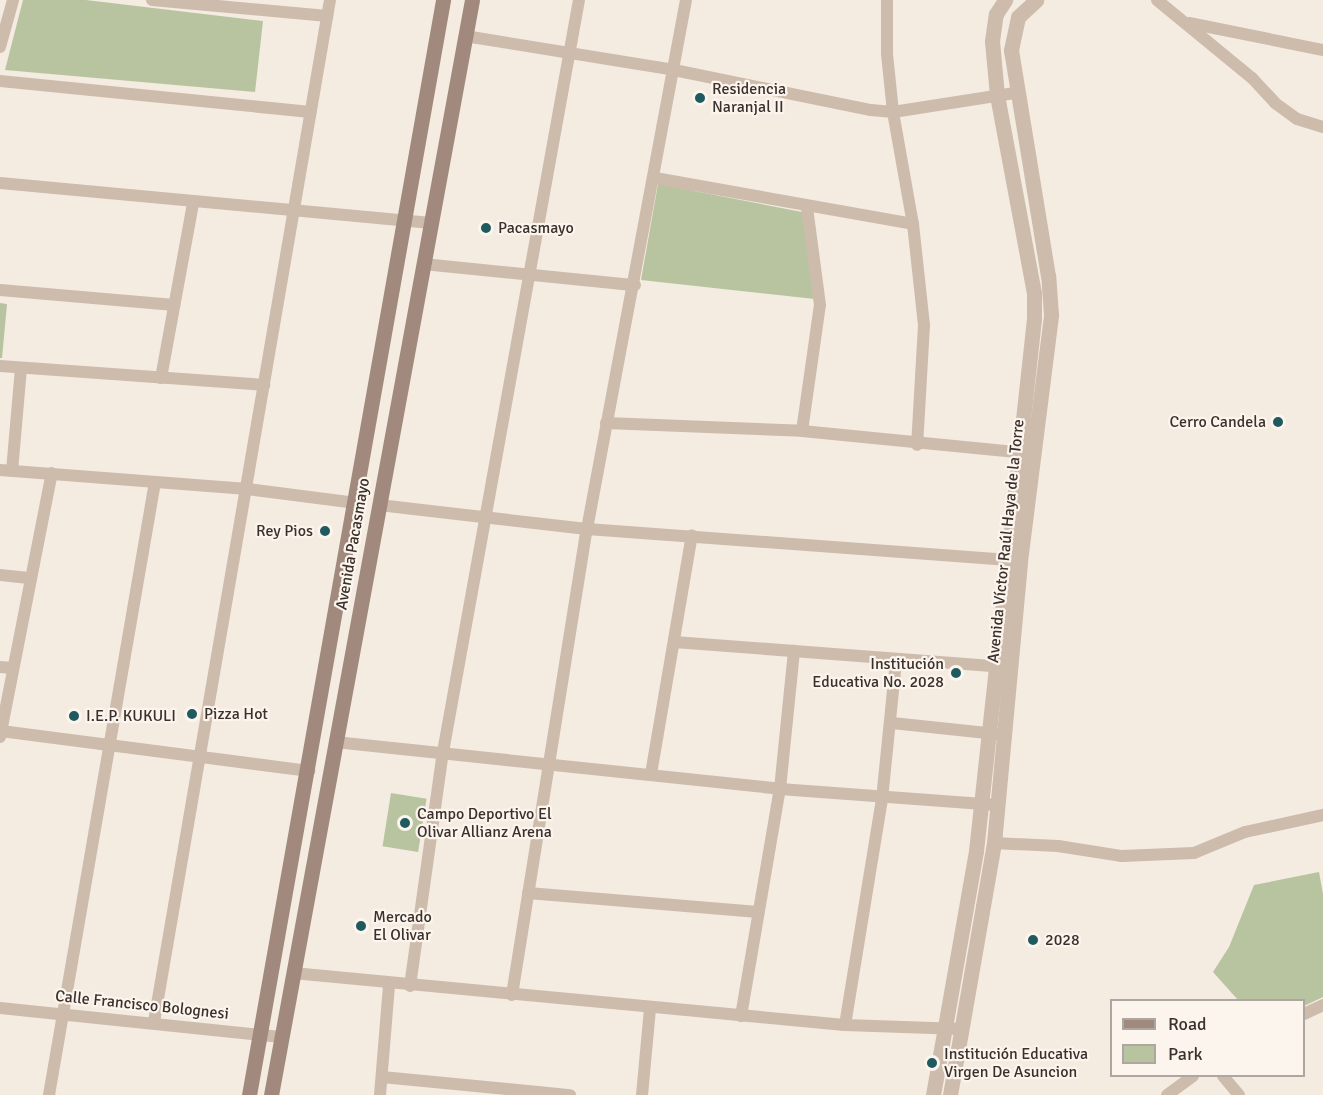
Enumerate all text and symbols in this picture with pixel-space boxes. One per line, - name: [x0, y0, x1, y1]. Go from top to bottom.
- place label: Residencia Naranjal II: [712, 79, 786, 117]
- marker: Residencia Naranjal II: [693, 91, 707, 105]
- place label: Pacasmayo: [498, 218, 574, 238]
- marker: Pacasmayo: [479, 221, 493, 235]
- place label: Cerro Candela: [1169, 412, 1266, 432]
- marker: Cerro Candela: [1271, 415, 1285, 429]
- street label: Avenida Víctor Raúl Haya de la Torre: [984, 418, 1028, 664]
- street label: Avenida Pacasmayo: [332, 477, 374, 611]
- place label: Rey Pios: [256, 521, 313, 541]
- marker: Rey Pios: [318, 524, 332, 538]
- place label: Institución Educativa No. 2028: [812, 654, 944, 692]
- marker: Institución Educativa No. 2028: [949, 666, 963, 680]
- place label: Pizza Hot: [204, 704, 268, 724]
- place label: I.E.P. KUKULI: [86, 706, 176, 726]
- marker: Pizza Hot: [185, 707, 199, 721]
- marker: I.E.P. KUKULI: [67, 709, 81, 723]
- place label: Campo Deportivo El Olivar Allianz Arena: [417, 804, 552, 842]
- marker: Campo Deportivo El Olivar Allianz Arena: [398, 816, 412, 830]
- place label: Mercado El Olivar: [373, 907, 432, 945]
- marker: Mercado El Olivar: [354, 919, 368, 933]
- place label: 2028: [1045, 930, 1080, 950]
- marker: 2028: [1026, 933, 1040, 947]
- street label: Calle Francisco Bolognesi: [54, 986, 230, 1024]
- legend: [1110, 999, 1305, 1077]
- text: Road: [1168, 1013, 1207, 1035]
- text: Park: [1168, 1043, 1203, 1065]
- place label: Institución Educativa Virgen De Asuncion: [944, 1044, 1088, 1082]
- marker: Institución Educativa Virgen De Asuncion: [925, 1056, 939, 1070]

